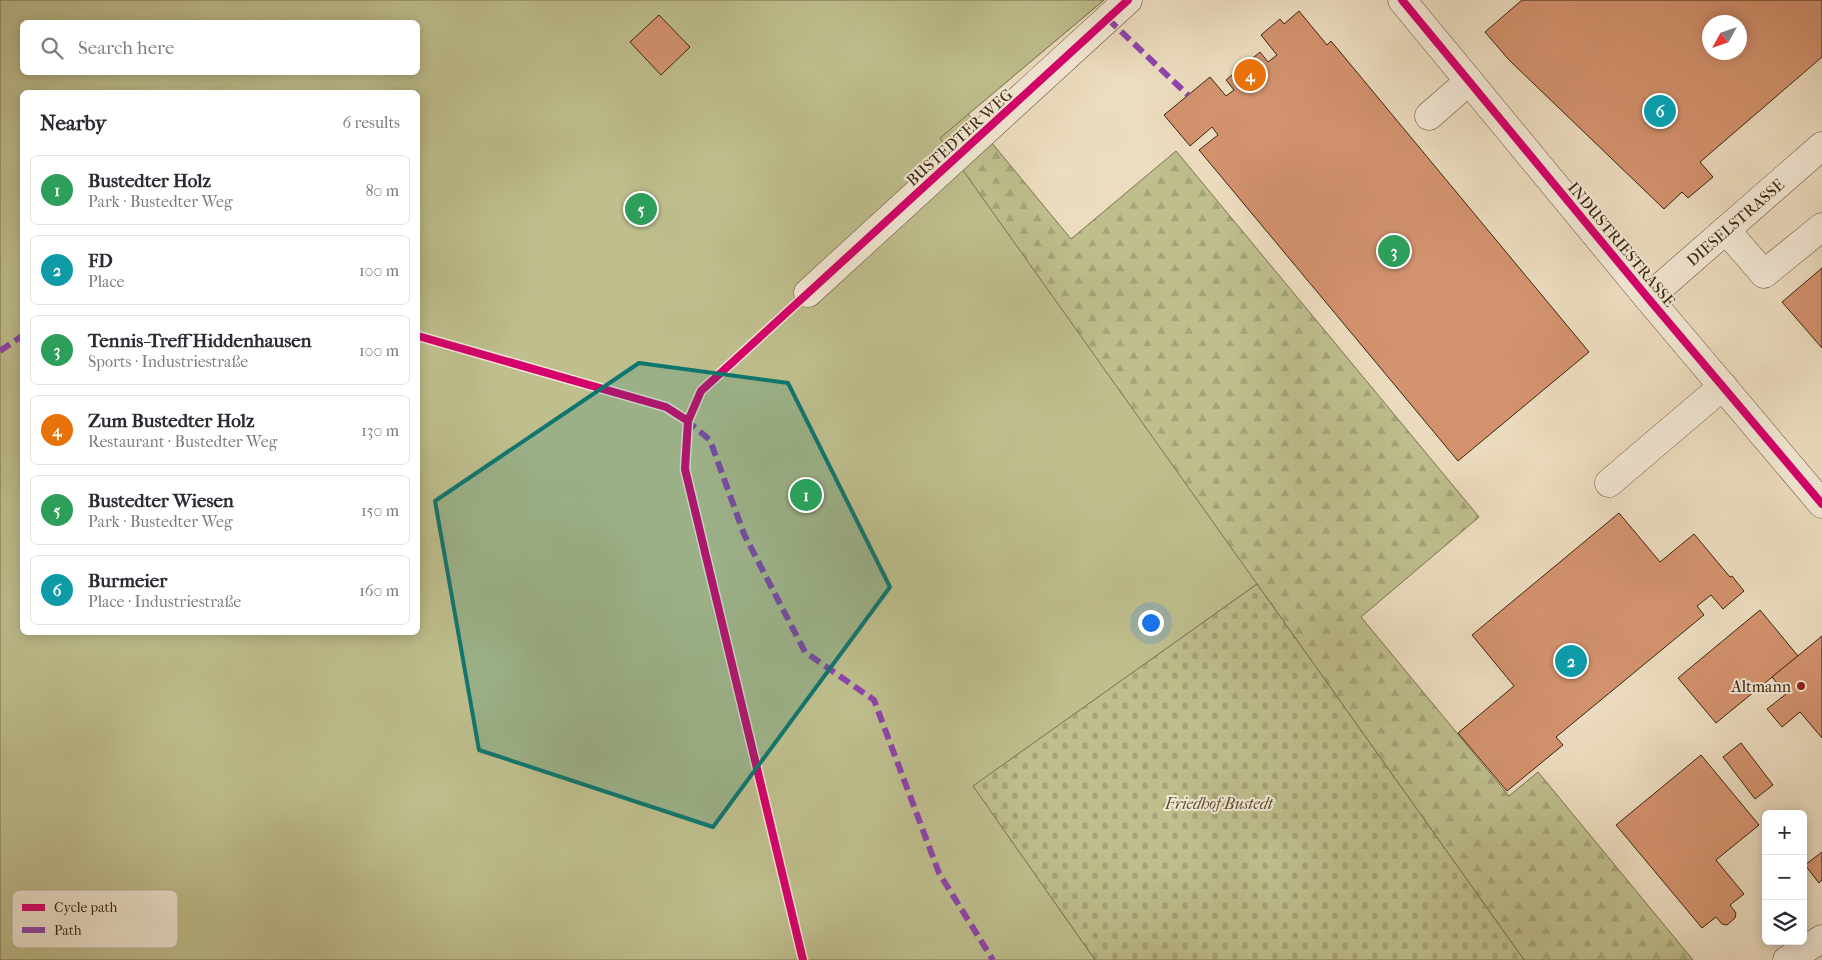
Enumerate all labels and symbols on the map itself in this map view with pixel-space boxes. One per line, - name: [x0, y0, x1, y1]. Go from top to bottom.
- north arrow: [1702, 15, 1747, 60]
- pin: 4: [1234, 56, 1266, 94]
- street label: BUSTEDTER WEG: [902, 85, 1016, 190]
- pin: 6: [1644, 92, 1676, 130]
- street label: DIESELSTRASSE: [1683, 175, 1788, 270]
- street label: INDUSTRIESTRASSE: [1564, 178, 1679, 311]
- pin: 5: [625, 190, 657, 228]
- pin: 3: [1378, 232, 1410, 270]
- pin: 1: [790, 476, 822, 514]
- your location: [1138, 610, 1164, 636]
- pin: 2: [1555, 642, 1587, 680]
- place label: Altmann: [1730, 677, 1792, 696]
- marker: Altmann: [1795, 680, 1807, 692]
- park label: Friedhof Bustedt: [1164, 794, 1274, 813]
- legend: [12, 890, 178, 948]
- text: Cycle path: [54, 899, 118, 916]
- text: Path: [54, 922, 82, 939]

